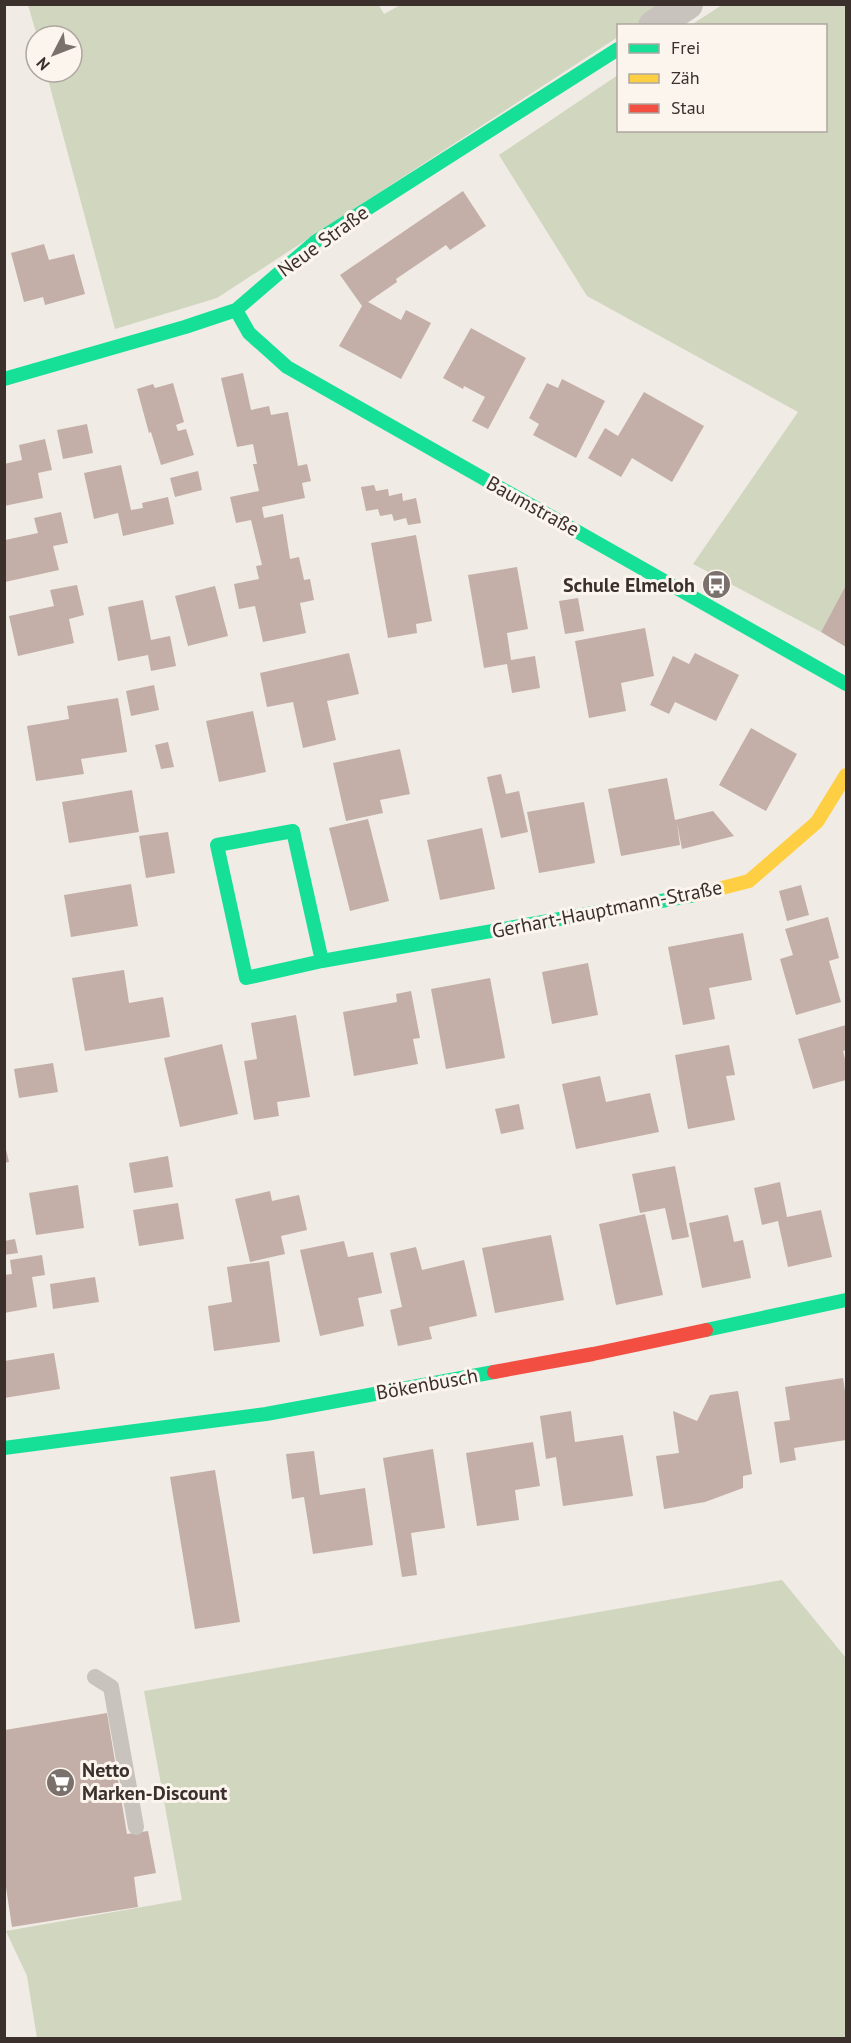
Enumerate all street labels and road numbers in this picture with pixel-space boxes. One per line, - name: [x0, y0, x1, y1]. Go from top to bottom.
- street label: Neue Straße: [272, 199, 374, 283]
- street label: Baumstraße: [482, 470, 584, 542]
- street label: Gerhart-Hauptmann-Straße: [490, 874, 724, 944]
- street label: Bökenbusch: [374, 1362, 480, 1406]

